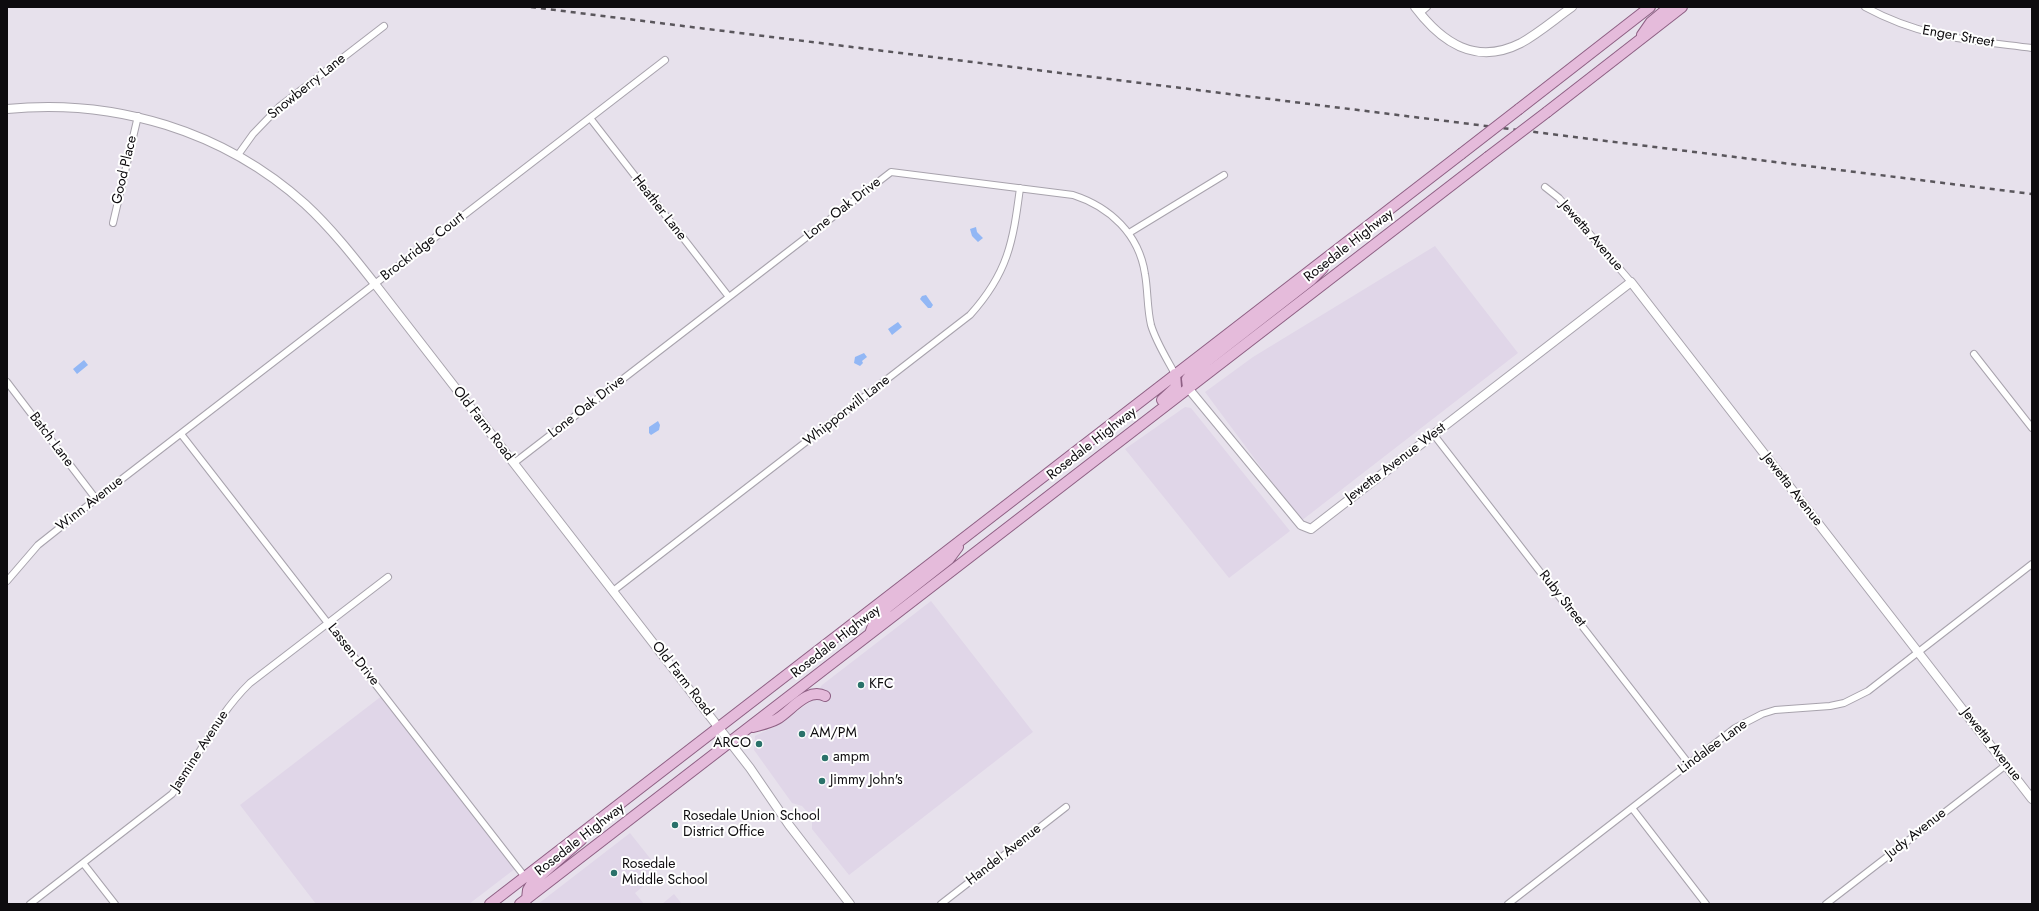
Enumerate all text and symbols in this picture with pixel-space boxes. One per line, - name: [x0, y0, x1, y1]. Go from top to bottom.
- street label: Enger Street: [1921, 22, 1995, 52]
- street label: Snowberry Lane: [265, 51, 349, 123]
- street label: Good Place: [109, 134, 141, 206]
- street label: Heather Lane: [628, 172, 690, 244]
- street label: Lone Oak Drive: [802, 174, 884, 244]
- street label: Jewetta Avenue: [1556, 197, 1626, 275]
- street label: Rosedale Highway: [1301, 206, 1397, 286]
- street label: Brockridge Court: [378, 209, 468, 285]
- street label: Lone Oak Drive: [546, 372, 628, 442]
- street label: Whipporwill Lane: [800, 372, 894, 450]
- street label: Old Farm Road: [449, 383, 517, 465]
- street label: Rosedale Highway: [1044, 404, 1140, 484]
- street label: Batch Lane: [25, 409, 77, 471]
- street label: Jewetta Avenue West: [1343, 420, 1449, 506]
- street label: Jewetta Avenue: [1758, 450, 1826, 530]
- street label: Winn Avenue: [53, 473, 127, 535]
- street label: Ruby Street: [1535, 568, 1589, 630]
- street label: Rosedale Highway: [788, 602, 884, 682]
- street label: Lassen Drive: [324, 621, 382, 689]
- street label: Old Farm Road: [648, 638, 716, 720]
- place label: KFC: [869, 677, 893, 693]
- marker: KFC: [856, 680, 866, 690]
- street label: Jewetta Avenue: [1957, 705, 2025, 785]
- street label: Jasmine Avenue: [168, 708, 232, 794]
- street label: Lindalee Lane: [1675, 716, 1751, 778]
- place label: AM/PM: [810, 726, 857, 742]
- marker: AM/PM: [797, 729, 807, 739]
- place label: ARCO: [713, 736, 751, 752]
- marker: ARCO: [754, 739, 764, 749]
- place label: ampm: [833, 750, 870, 766]
- marker: ampm: [820, 753, 830, 763]
- place label: Jimmy John's: [830, 773, 903, 789]
- marker: Jimmy John's: [817, 776, 827, 786]
- street label: Rosedale Highway: [532, 800, 628, 880]
- street label: Judy Avenue: [1882, 805, 1950, 863]
- place label: Rosedale Union School District Office: [683, 809, 820, 842]
- marker: Rosedale Union School District Office: [670, 820, 680, 830]
- street label: Handel Avenue: [963, 821, 1045, 889]
- place label: Rosedale Middle School: [622, 857, 708, 890]
- marker: Rosedale Middle School: [609, 868, 619, 878]

